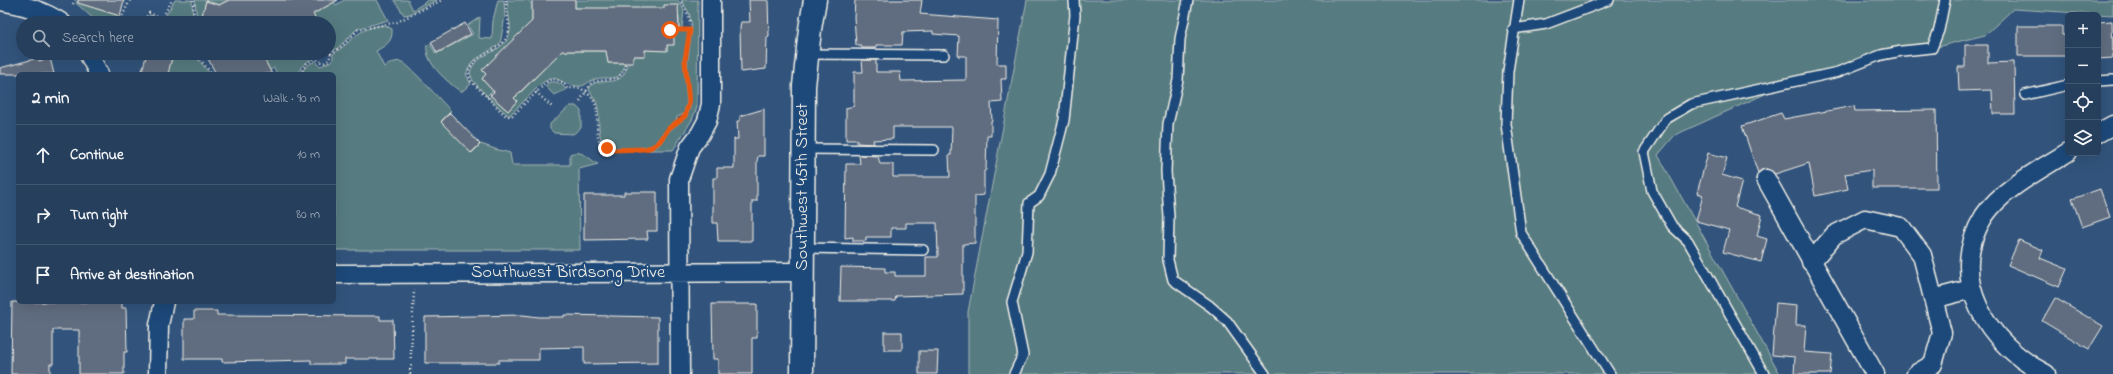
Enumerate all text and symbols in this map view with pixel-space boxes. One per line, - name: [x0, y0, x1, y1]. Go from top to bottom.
- map controls: [2065, 12, 2101, 156]
- button: +: [2065, 12, 2101, 48]
- search box: [16, 16, 336, 60]
- route start: [661, 21, 679, 39]
- icon: search: [30, 27, 52, 49]
- text: Search here: [62, 27, 134, 49]
- button: −: [2065, 48, 2101, 84]
- button: locate: [2065, 84, 2101, 120]
- text: 2 min: [32, 86, 69, 111]
- text: Walk · 90 m: [263, 89, 320, 108]
- street label: Southwest 45th Street: [790, 103, 816, 271]
- button: layers: [2065, 120, 2101, 156]
- route end: [598, 139, 616, 157]
- icon: ahead: [32, 144, 54, 166]
- text: Continue: [70, 144, 124, 166]
- text: 10 m: [297, 145, 320, 164]
- icon: right: [32, 204, 54, 226]
- text: Turn right: [70, 204, 128, 226]
- text: 80 m: [296, 205, 320, 224]
- street label: Southwest Birdsong Drive: [471, 260, 666, 287]
- icon: arrive: [32, 264, 54, 286]
- text: Arrive at destination: [70, 264, 194, 286]

